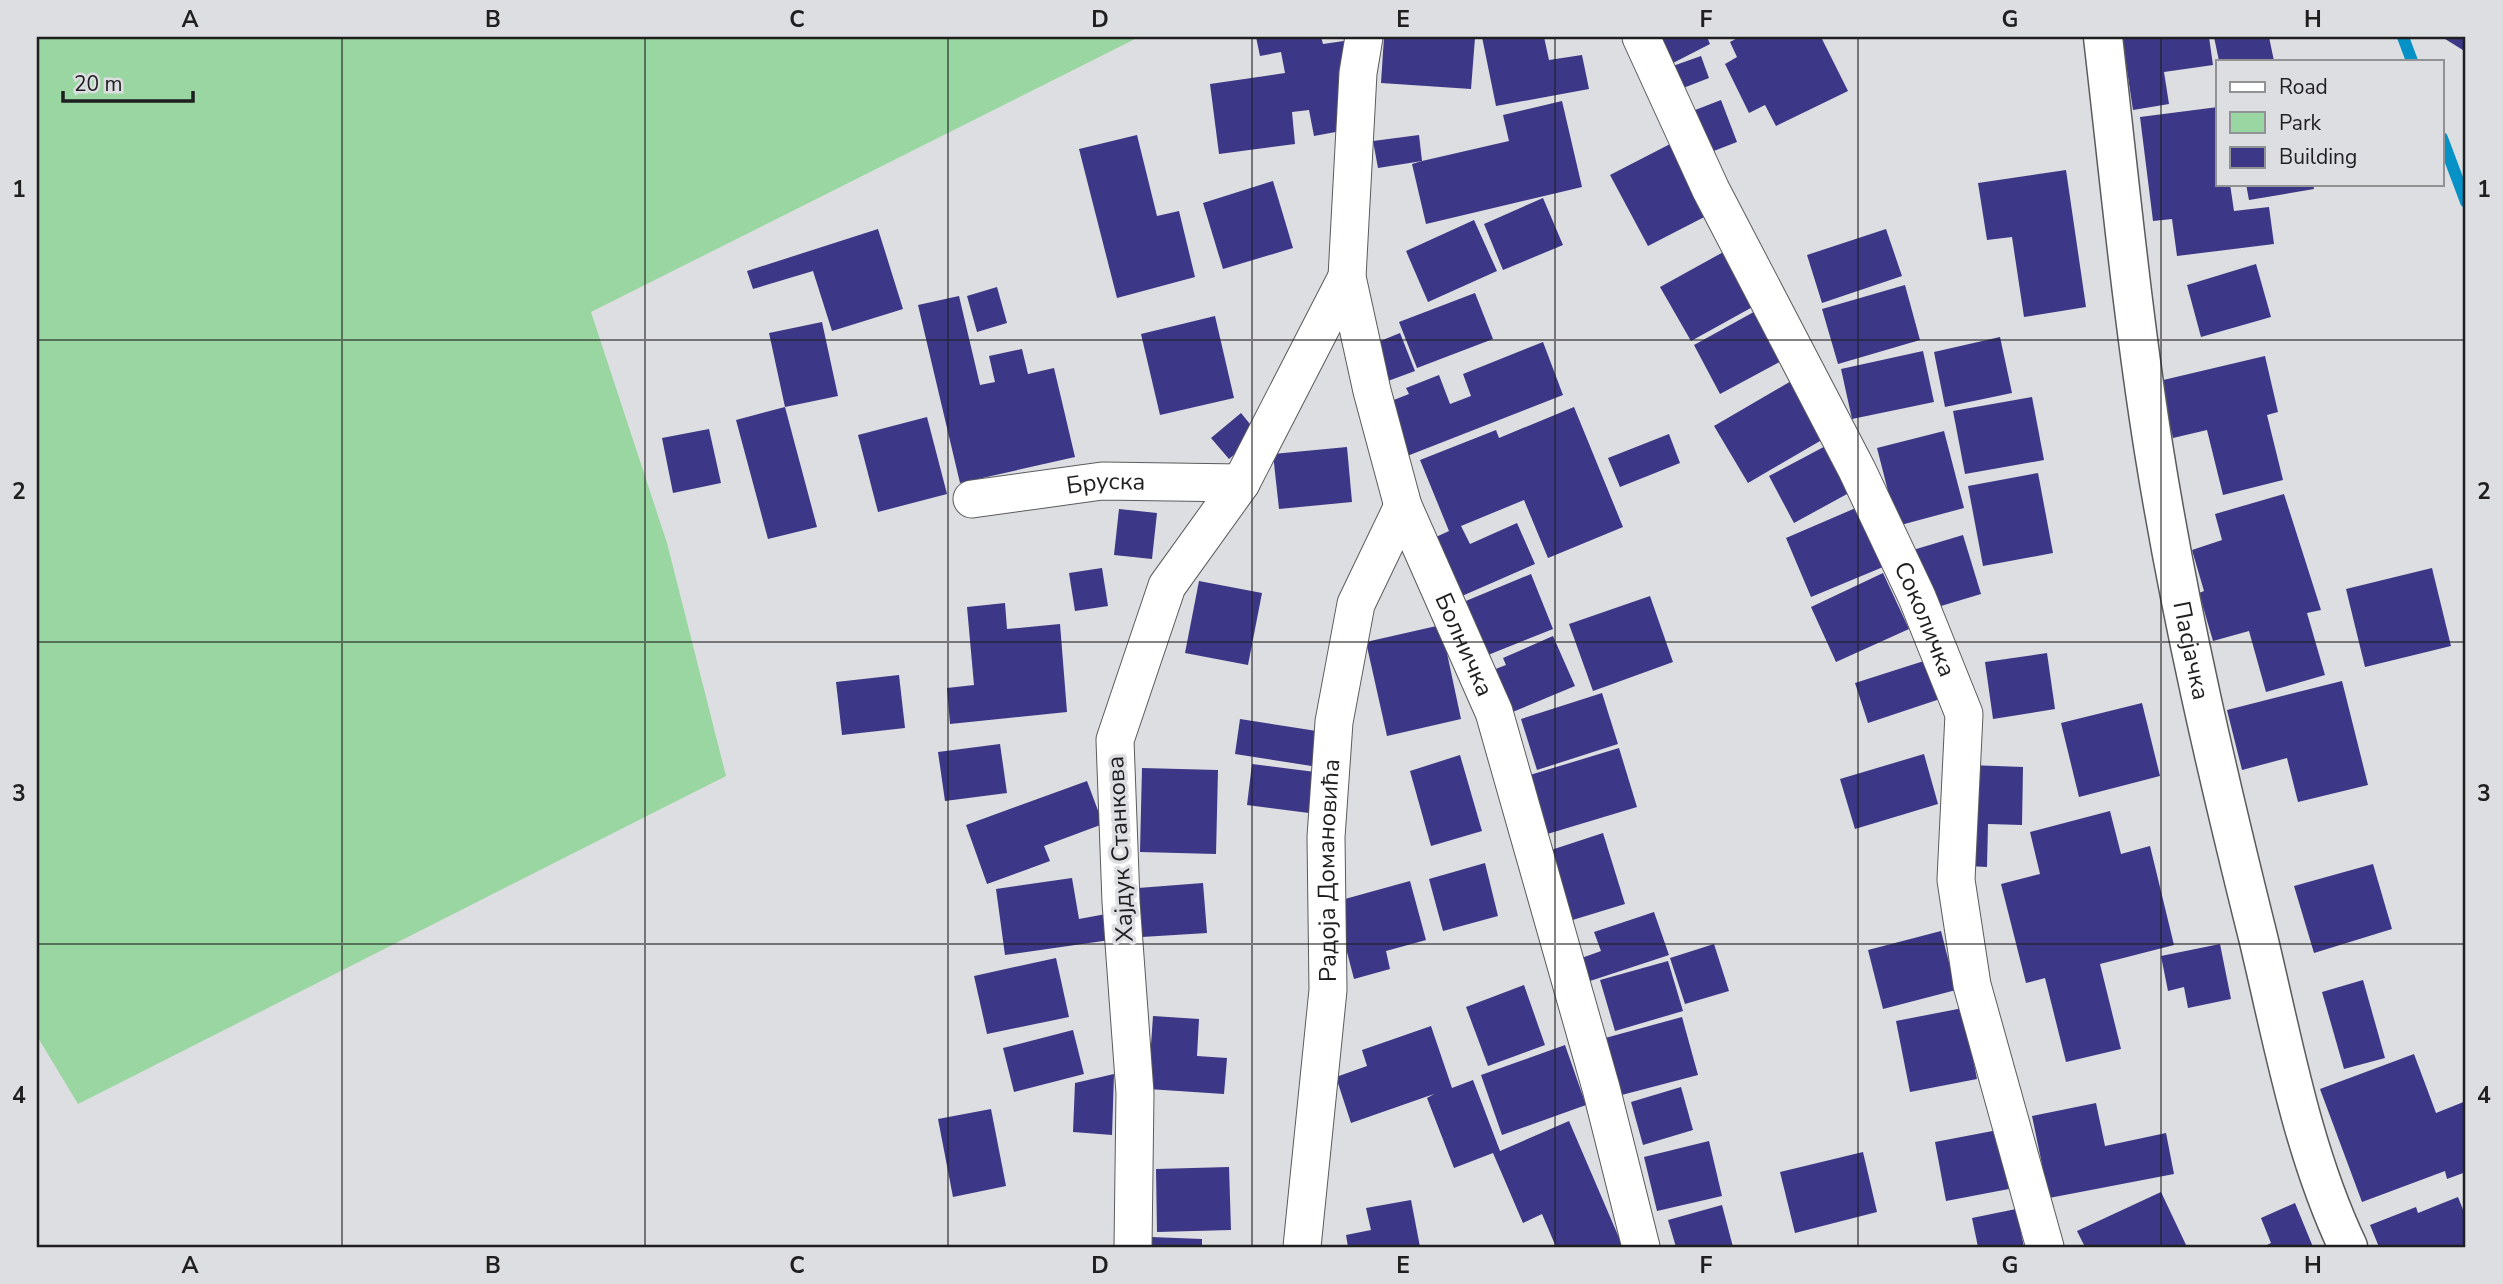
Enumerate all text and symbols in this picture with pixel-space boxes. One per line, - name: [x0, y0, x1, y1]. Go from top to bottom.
- text: A: [181, 4, 199, 35]
- text: B: [485, 4, 501, 35]
- text: C: [789, 4, 805, 35]
- text: D: [1091, 4, 1109, 35]
- text: E: [1396, 4, 1410, 35]
- text: F: [1700, 4, 1713, 35]
- text: G: [2002, 4, 2018, 35]
- text: H: [2304, 4, 2322, 35]
- scale bar: [63, 60, 192, 104]
- legend: [2216, 60, 2444, 186]
- text: 20 m: [74, 70, 123, 98]
- text: Road: [2279, 73, 2328, 101]
- text: Park: [2279, 109, 2321, 137]
- text: Building: [2279, 143, 2357, 171]
- text: 1: [12, 174, 26, 205]
- text: 1: [2477, 174, 2491, 205]
- street label: Бруска: [1064, 465, 1146, 502]
- text: 2: [12, 476, 26, 507]
- text: 2: [2477, 476, 2491, 507]
- street label: Соколичка: [1886, 556, 1963, 681]
- street label: Болничка: [1427, 588, 1501, 701]
- street label: Пасјачка: [2165, 598, 2217, 703]
- street label: Хајдук Станкова: [1099, 755, 1141, 943]
- street label: Радоја Домановића: [1310, 758, 1347, 982]
- text: 3: [12, 778, 26, 809]
- text: 3: [2477, 778, 2491, 809]
- text: 4: [12, 1080, 26, 1111]
- text: 4: [2477, 1080, 2491, 1111]
- text: A: [181, 1250, 199, 1281]
- text: B: [485, 1250, 501, 1281]
- text: C: [789, 1250, 805, 1281]
- text: D: [1091, 1250, 1109, 1281]
- text: E: [1396, 1250, 1410, 1281]
- text: F: [1700, 1250, 1713, 1281]
- text: G: [2002, 1250, 2018, 1281]
- text: H: [2304, 1250, 2322, 1281]

